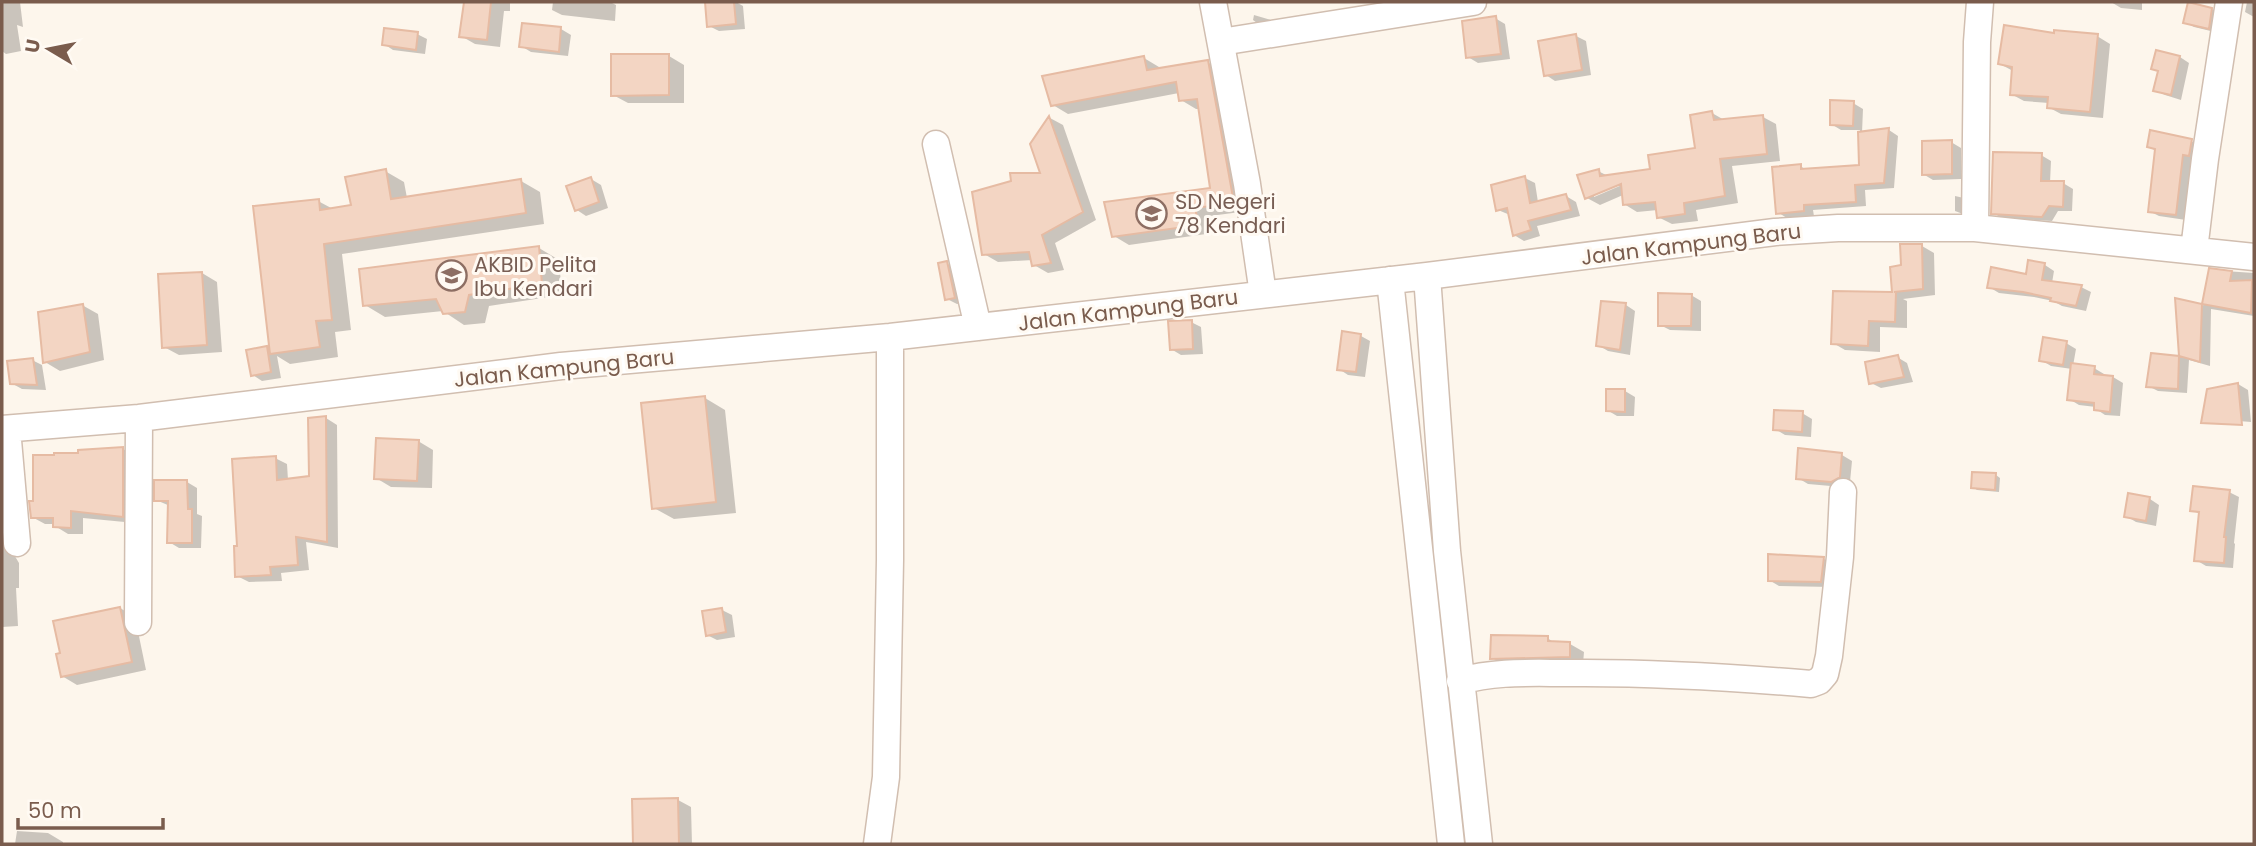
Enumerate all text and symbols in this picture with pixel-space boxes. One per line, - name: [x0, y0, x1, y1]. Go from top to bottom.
- north arrow: [14, 14, 84, 84]
- text: U: [18, 37, 47, 55]
- place label: SD Negeri 78 Kendari: [1175, 187, 1286, 240]
- school or university icon: SD Negeri 78 Kendari: [1135, 196, 1169, 230]
- street label: Jalan Kampung Baru: [1579, 216, 1803, 272]
- place label: AKBID Pelita Ibu Kendari: [474, 250, 597, 303]
- school or university icon: AKBID Pelita Ibu Kendari: [434, 259, 468, 293]
- street label: Jalan Kampung Baru: [1016, 282, 1240, 338]
- street label: Jalan Kampung Baru: [452, 342, 676, 394]
- scale bar: [18, 786, 163, 830]
- text: 50 m: [28, 796, 82, 825]

